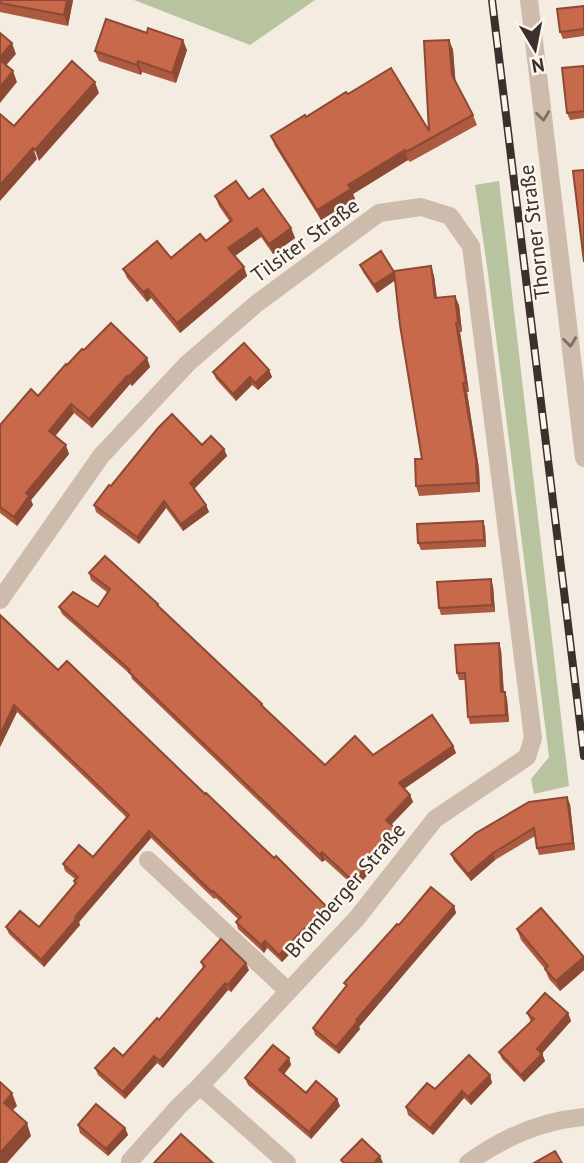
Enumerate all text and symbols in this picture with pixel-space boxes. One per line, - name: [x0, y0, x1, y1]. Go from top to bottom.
- north arrow: [500, 14, 570, 84]
- text: N: [530, 53, 546, 79]
- one-way arrow: [535, 111, 550, 122]
- street label: Thorner Straße: [512, 163, 556, 301]
- street label: Tilsiter Straße: [246, 192, 364, 288]
- one-way arrow: [562, 337, 577, 348]
- street label: Bromberger Straße: [279, 817, 411, 963]

